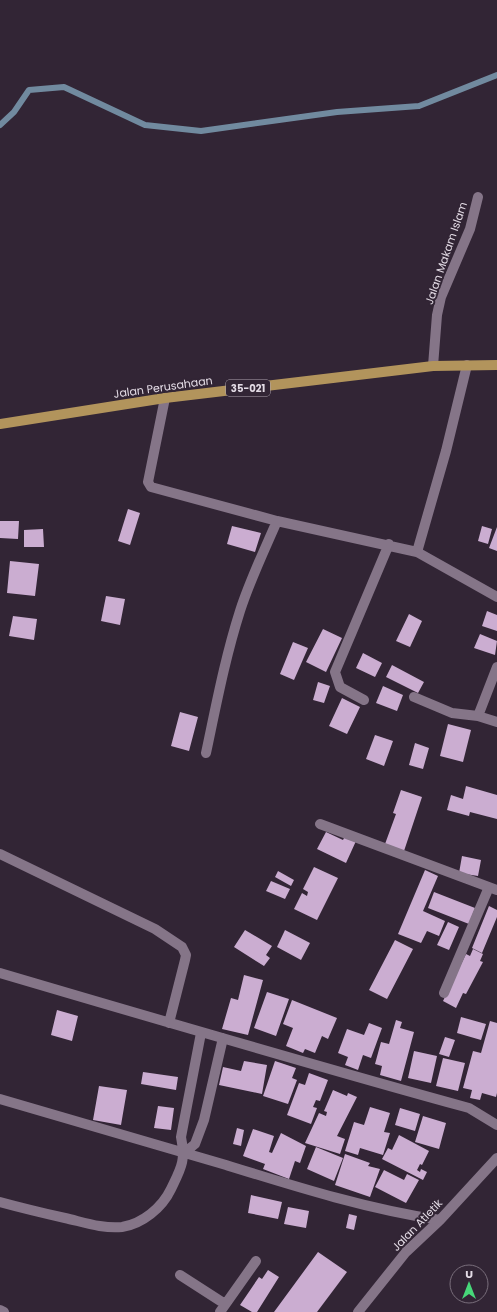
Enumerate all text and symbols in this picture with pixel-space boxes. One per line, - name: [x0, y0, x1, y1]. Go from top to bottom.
- street label: Jalan Makam Islam: [421, 200, 471, 306]
- street label: Jalan Perusahaan: [112, 372, 214, 402]
- road number: 35-021: [226, 380, 270, 396]
- street label: Jalan Atletik: [388, 1195, 446, 1255]
- north arrow: [449, 1264, 489, 1304]
- text: U: [465, 1266, 473, 1282]

